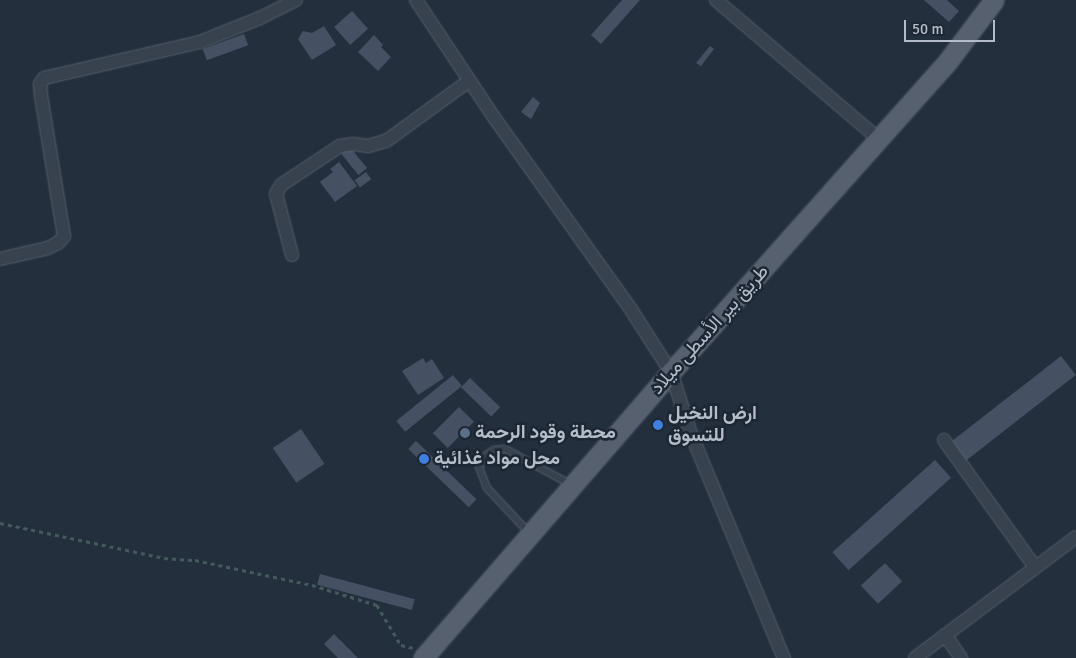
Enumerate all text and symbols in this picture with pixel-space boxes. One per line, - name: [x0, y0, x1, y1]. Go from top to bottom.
- scale bar: [906, 10, 997, 42]
- text: 50 m: [912, 20, 943, 38]
- street label: طريق بير الأسطى ميلاد: [646, 261, 774, 399]
- place label: ارض النخيل للتسوق: [668, 403, 757, 447]
- marker: ارض النخيل للتسوق: [652, 419, 664, 431]
- place label: محطة وقود الرحمة: [475, 422, 616, 444]
- marker: محطة وقود الرحمة: [459, 427, 471, 439]
- place label: محل مواد غذائية: [434, 448, 560, 470]
- marker: محل مواد غذائية: [418, 453, 430, 465]

